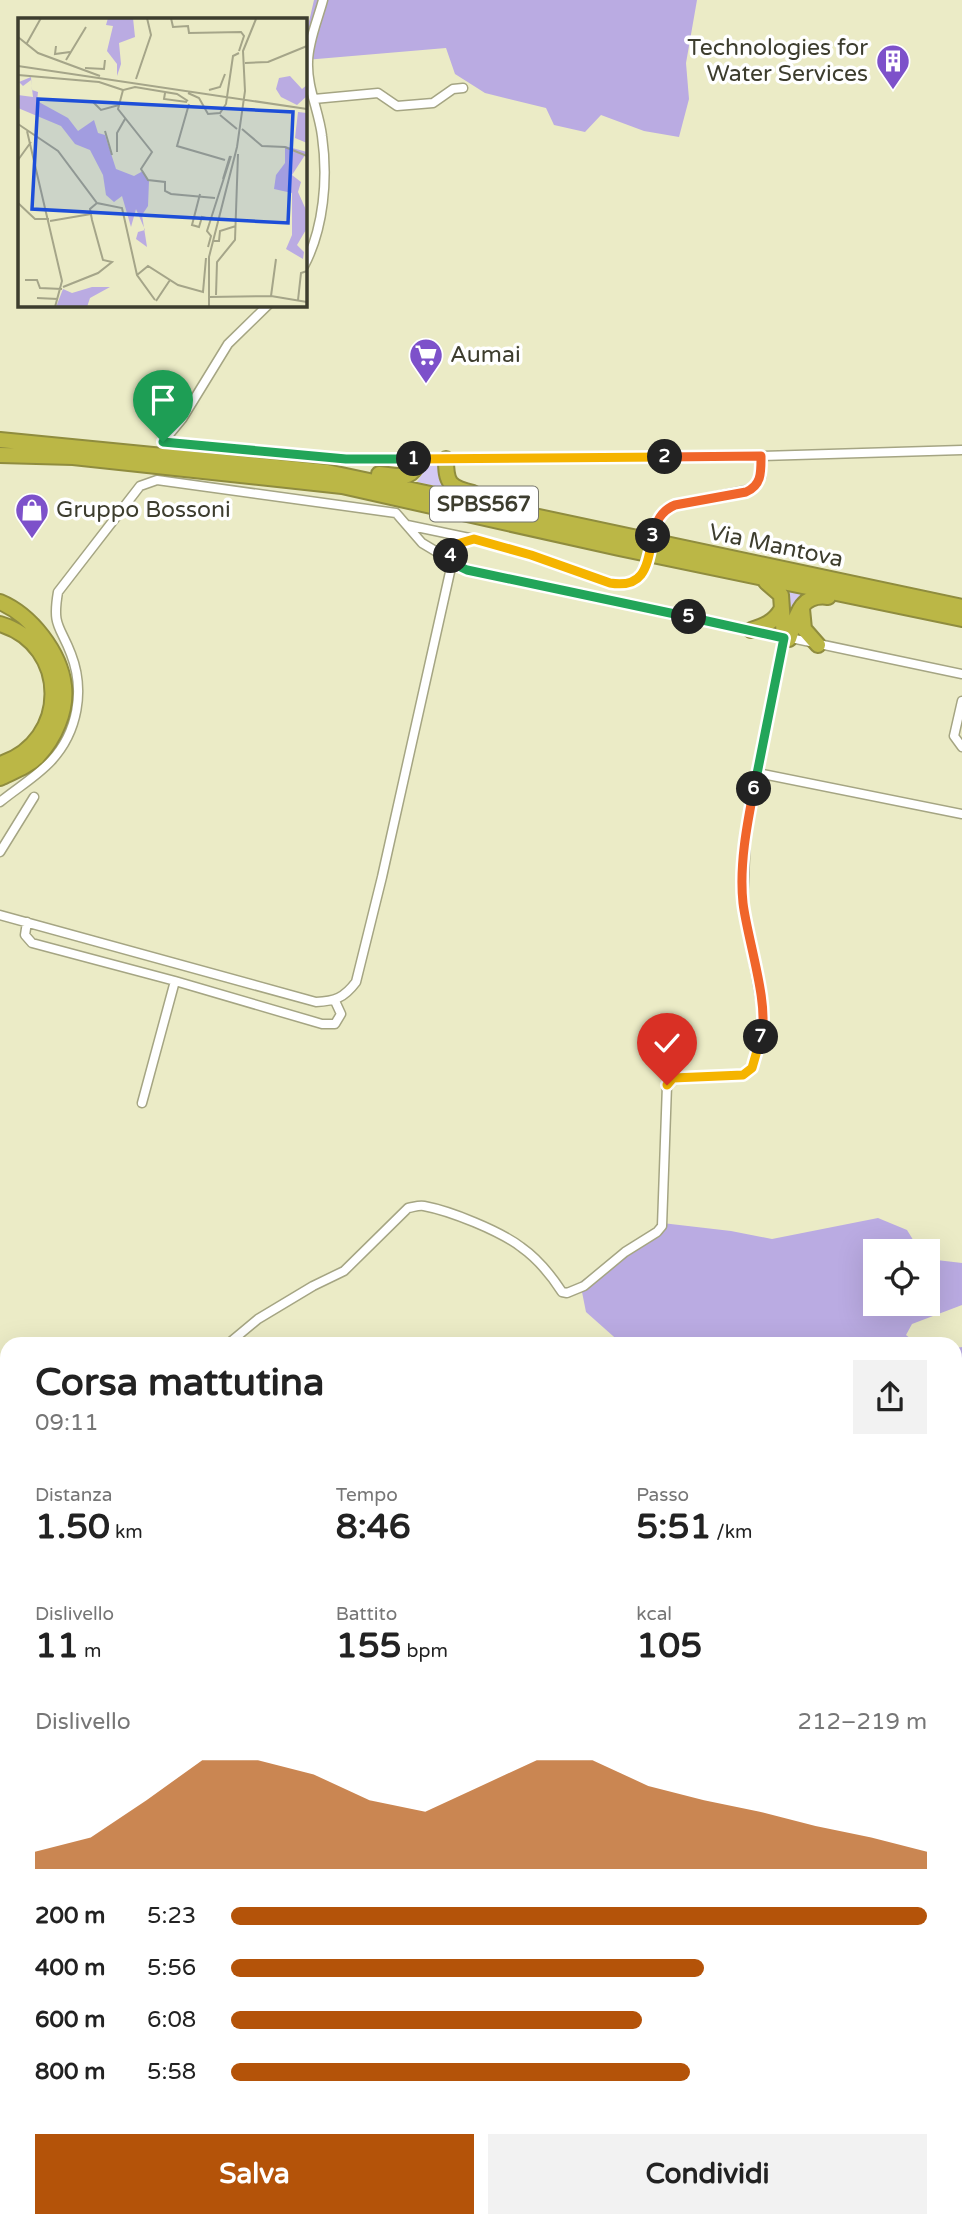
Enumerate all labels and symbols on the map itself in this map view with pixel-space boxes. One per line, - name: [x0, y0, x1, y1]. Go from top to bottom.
- inset map: [18, 18, 306, 306]
- place label: Technologies for Water Services: [687, 34, 868, 88]
- building icon: Technologies for Water Services: [874, 42, 912, 91]
- supermarket icon: Aumai: [407, 336, 445, 385]
- place label: Aumai: [450, 341, 521, 369]
- pin: [133, 370, 193, 442]
- pin: 2: [648, 440, 682, 475]
- pin: 1: [396, 442, 432, 476]
- road number: SPBS567: [430, 486, 538, 522]
- shop icon: Gruppo Bossoni: [13, 491, 51, 540]
- place label: Gruppo Bossoni: [56, 496, 231, 524]
- pin: 3: [636, 518, 670, 554]
- street label: Via Mantova: [706, 518, 846, 574]
- pin: 4: [434, 538, 468, 574]
- pin: 5: [672, 600, 706, 634]
- pin: 6: [736, 772, 772, 806]
- pin: [637, 1013, 697, 1085]
- pin: 7: [744, 1020, 778, 1054]

